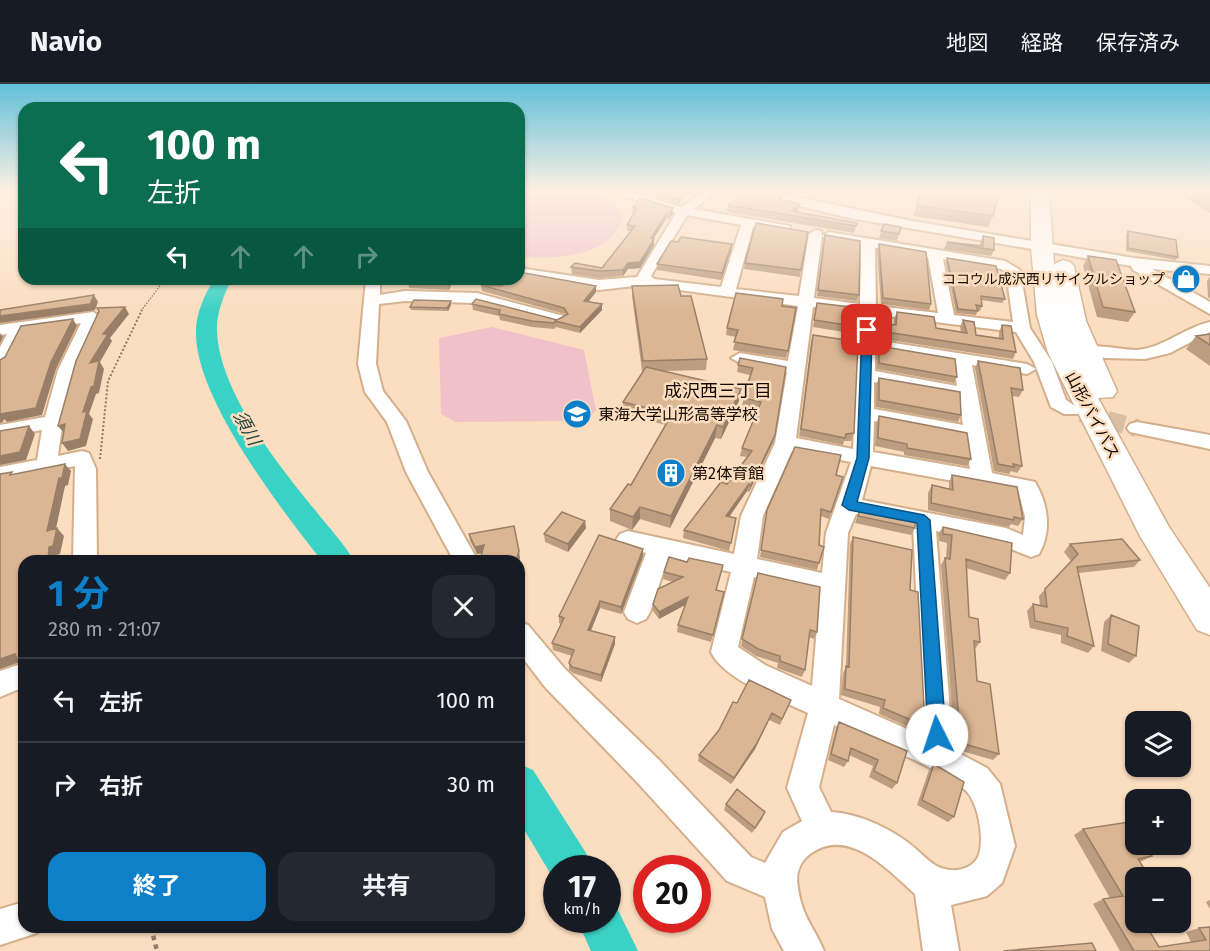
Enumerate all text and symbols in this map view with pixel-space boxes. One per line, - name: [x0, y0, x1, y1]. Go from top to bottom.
- text: Navio: [30, 25, 102, 58]
- text: 地図: [946, 30, 988, 56]
- text: 経路: [1021, 30, 1063, 56]
- text: 保存済み: [1096, 30, 1180, 56]
- text: 100 m: [147, 120, 261, 170]
- icon: left: [48, 126, 126, 204]
- text: 左折: [147, 177, 201, 209]
- icon: left: [161, 240, 194, 273]
- icon: ahead: [224, 240, 257, 273]
- icon: ahead: [287, 240, 320, 273]
- icon: right: [350, 240, 383, 273]
- shop icon: ココウル成沢西リサイクルショップ: [1170, 263, 1202, 295]
- place label: ココウル成沢西リサイクルショップ: [942, 271, 1165, 288]
- pin: [841, 304, 892, 355]
- icon: arrive: [850, 313, 883, 346]
- street label: 山形バイパス: [1062, 369, 1123, 462]
- district label: 成沢西三丁目: [664, 380, 772, 402]
- school or university icon: 東海大学山形高等学校: [561, 398, 593, 430]
- place label: 東海大学山形高等学校: [598, 405, 758, 424]
- water label: 須川: [229, 407, 266, 451]
- building icon: 第2体育館: [655, 457, 687, 489]
- place label: 第2体育館: [692, 464, 764, 483]
- text: 1 分: [48, 572, 109, 616]
- button: close: [432, 575, 495, 638]
- text: 280 m · 21:07: [48, 617, 160, 641]
- icon: left: [48, 684, 81, 717]
- text: 100 m: [436, 687, 495, 714]
- text: 左折: [99, 689, 143, 716]
- position arrow: [905, 703, 969, 767]
- map controls: [1125, 711, 1191, 933]
- button: layers: [1125, 711, 1191, 777]
- icon: right: [48, 768, 81, 801]
- text: 30 m: [447, 771, 495, 798]
- text: 右折: [99, 773, 143, 800]
- button: +: [1125, 789, 1191, 855]
- button: 終了: [48, 852, 266, 921]
- button: 共有: [278, 852, 495, 921]
- speed limit sign: 20: [633, 855, 711, 933]
- button: −: [1125, 867, 1191, 933]
- text: 17: [568, 869, 596, 905]
- text: km/h: [563, 900, 601, 918]

